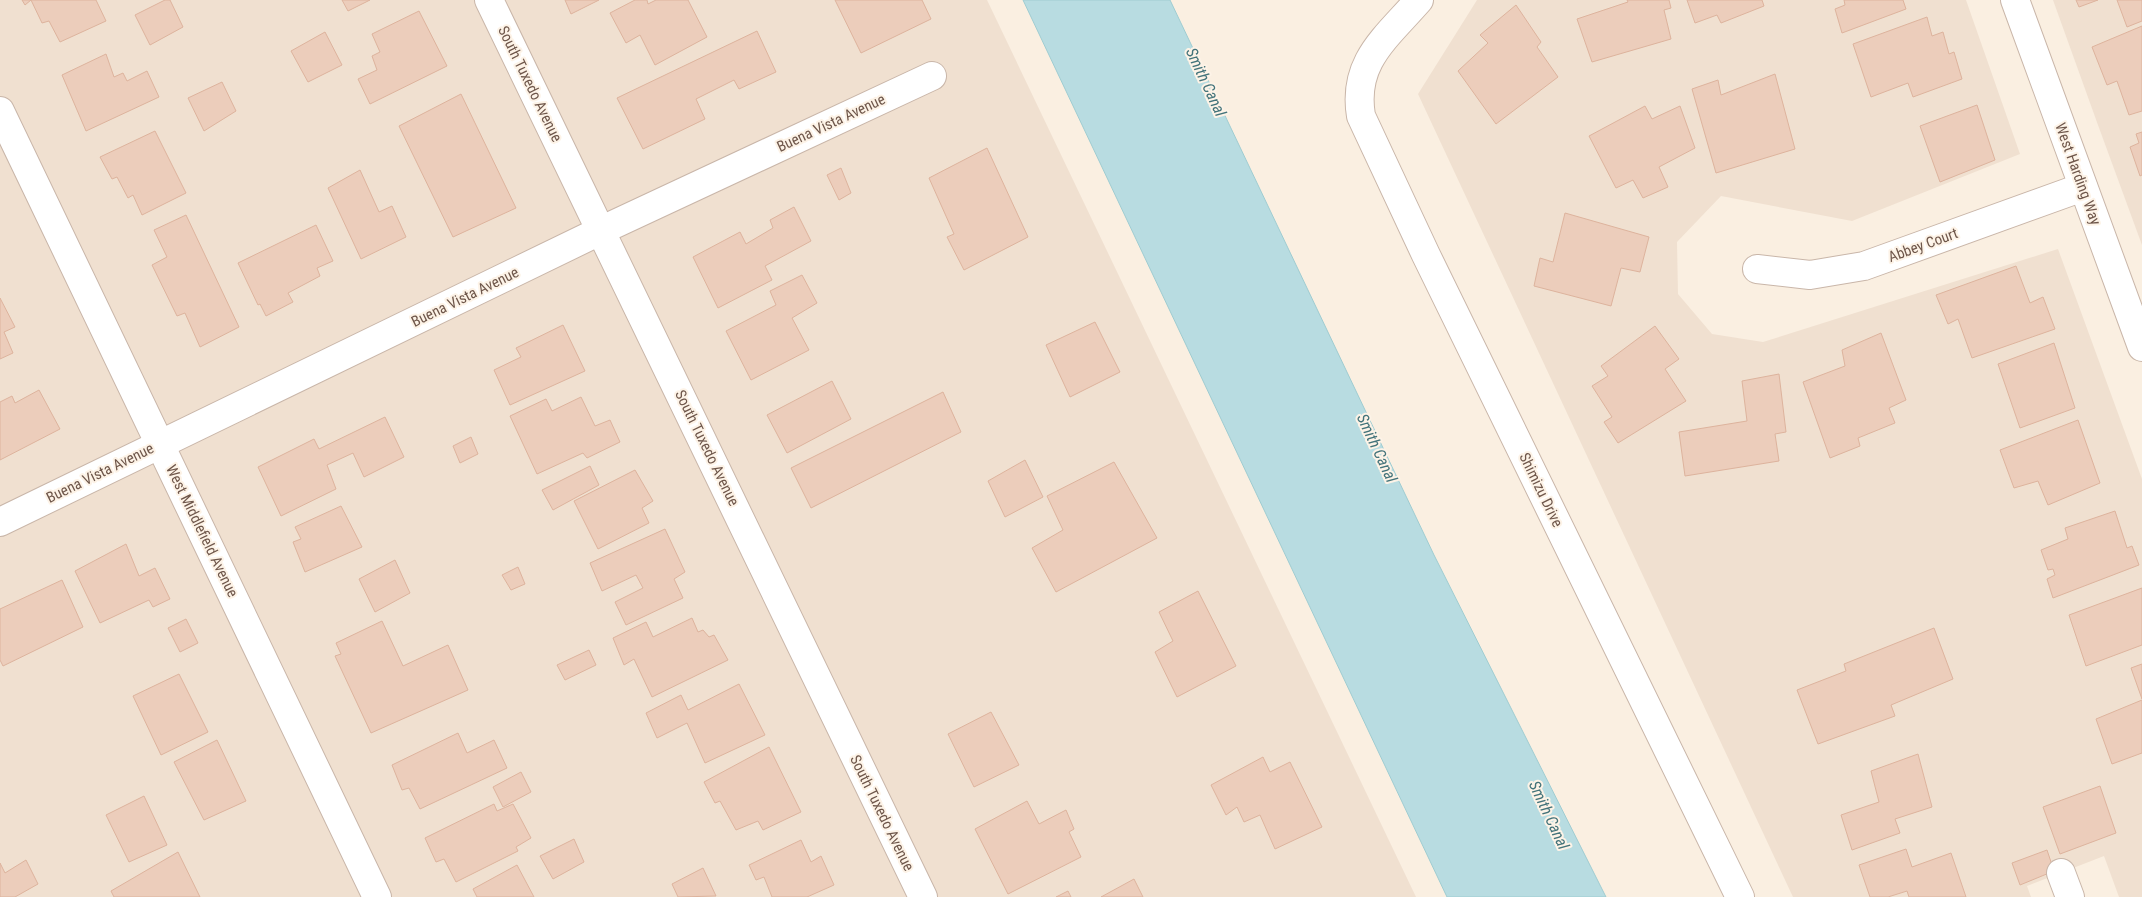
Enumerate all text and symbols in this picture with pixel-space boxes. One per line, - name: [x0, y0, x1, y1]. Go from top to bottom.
- street label: South Tuxedo Avenue: [494, 23, 566, 145]
- water label: Smith Canal: [1182, 45, 1230, 120]
- street label: Buena Vista Avenue: [774, 90, 888, 156]
- street label: West Harding Way: [2051, 120, 2105, 228]
- street label: Abbey Court: [1886, 224, 1960, 266]
- street label: Buena Vista Avenue: [408, 263, 522, 331]
- street label: South Tuxedo Avenue: [671, 387, 743, 509]
- water label: Smith Canal: [1353, 411, 1401, 486]
- street label: Buena Vista Avenue: [43, 439, 157, 507]
- street label: Shimizu Drive: [1515, 450, 1567, 530]
- street label: West Middlefield Avenue: [162, 462, 242, 600]
- street label: South Tuxedo Avenue: [846, 752, 918, 874]
- water label: Smith Canal: [1525, 778, 1573, 853]

